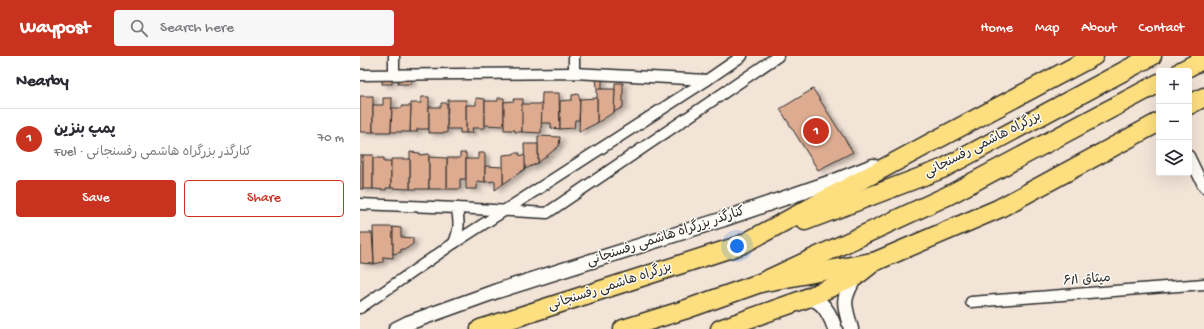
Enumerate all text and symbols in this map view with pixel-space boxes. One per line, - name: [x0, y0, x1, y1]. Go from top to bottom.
- search box: [114, 10, 394, 46]
- text: Waypost: [20, 17, 90, 40]
- icon: search: [128, 17, 150, 39]
- text: Search here: [160, 19, 234, 37]
- text: Home: [981, 20, 1013, 37]
- text: Map: [1035, 20, 1059, 37]
- text: About: [1081, 20, 1117, 37]
- text: Contact: [1139, 20, 1184, 37]
- map controls: [1156, 68, 1192, 176]
- button: +: [1156, 68, 1192, 104]
- text: Nearby: [16, 72, 69, 92]
- button: −: [1156, 104, 1192, 140]
- street label: بزرگراه هاشمی رفسنجانی: [921, 107, 1044, 181]
- pin: 1: [803, 116, 829, 146]
- text: پمپ بنزین: [54, 121, 115, 139]
- text: 1: [26, 131, 32, 146]
- text: 70 m: [318, 131, 344, 146]
- button: layers: [1156, 140, 1192, 176]
- text: Fuel · کنارگذر بزرگراه هاشمی رفسنجانی: [54, 145, 252, 160]
- button: Save: [16, 180, 176, 217]
- button: Share: [184, 180, 344, 217]
- street label: کنارگذر بزرگراه هاشمی رفسنجانی: [584, 202, 747, 270]
- your location: [727, 236, 747, 256]
- street label: بزرگراه هاشمی رفسنجانی: [546, 258, 674, 314]
- street label: میثاق ۶/۱: [1063, 270, 1111, 289]

